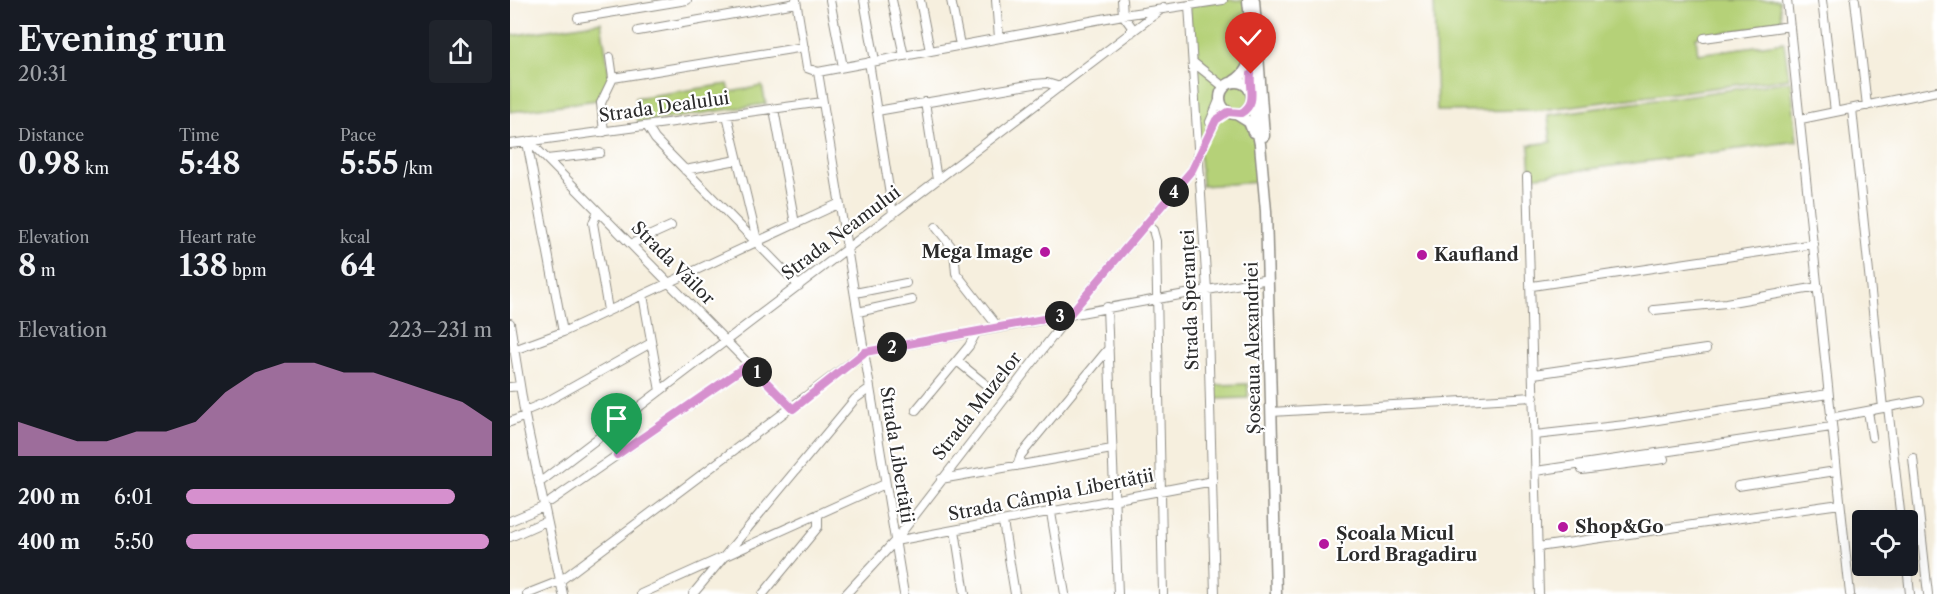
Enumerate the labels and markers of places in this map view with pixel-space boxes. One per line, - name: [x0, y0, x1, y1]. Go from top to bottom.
- pin: [1225, 12, 1276, 74]
- pin: 4: [1159, 177, 1189, 207]
- place label: Mega Image: [922, 241, 1033, 263]
- place label: Kaufland: [1434, 244, 1519, 266]
- marker: Mega Image: [1038, 245, 1052, 259]
- marker: Kaufland: [1415, 248, 1429, 262]
- pin: 3: [1045, 301, 1075, 331]
- pin: 2: [877, 332, 907, 362]
- pin: 1: [742, 357, 772, 387]
- pin: [591, 393, 642, 455]
- place label: Shop&Go: [1575, 516, 1664, 538]
- marker: Shop&Go: [1556, 520, 1570, 534]
- place label: Școala Micul Lord Bragadiru: [1336, 523, 1477, 566]
- marker: Școala Micul Lord Bragadiru: [1317, 537, 1331, 551]

